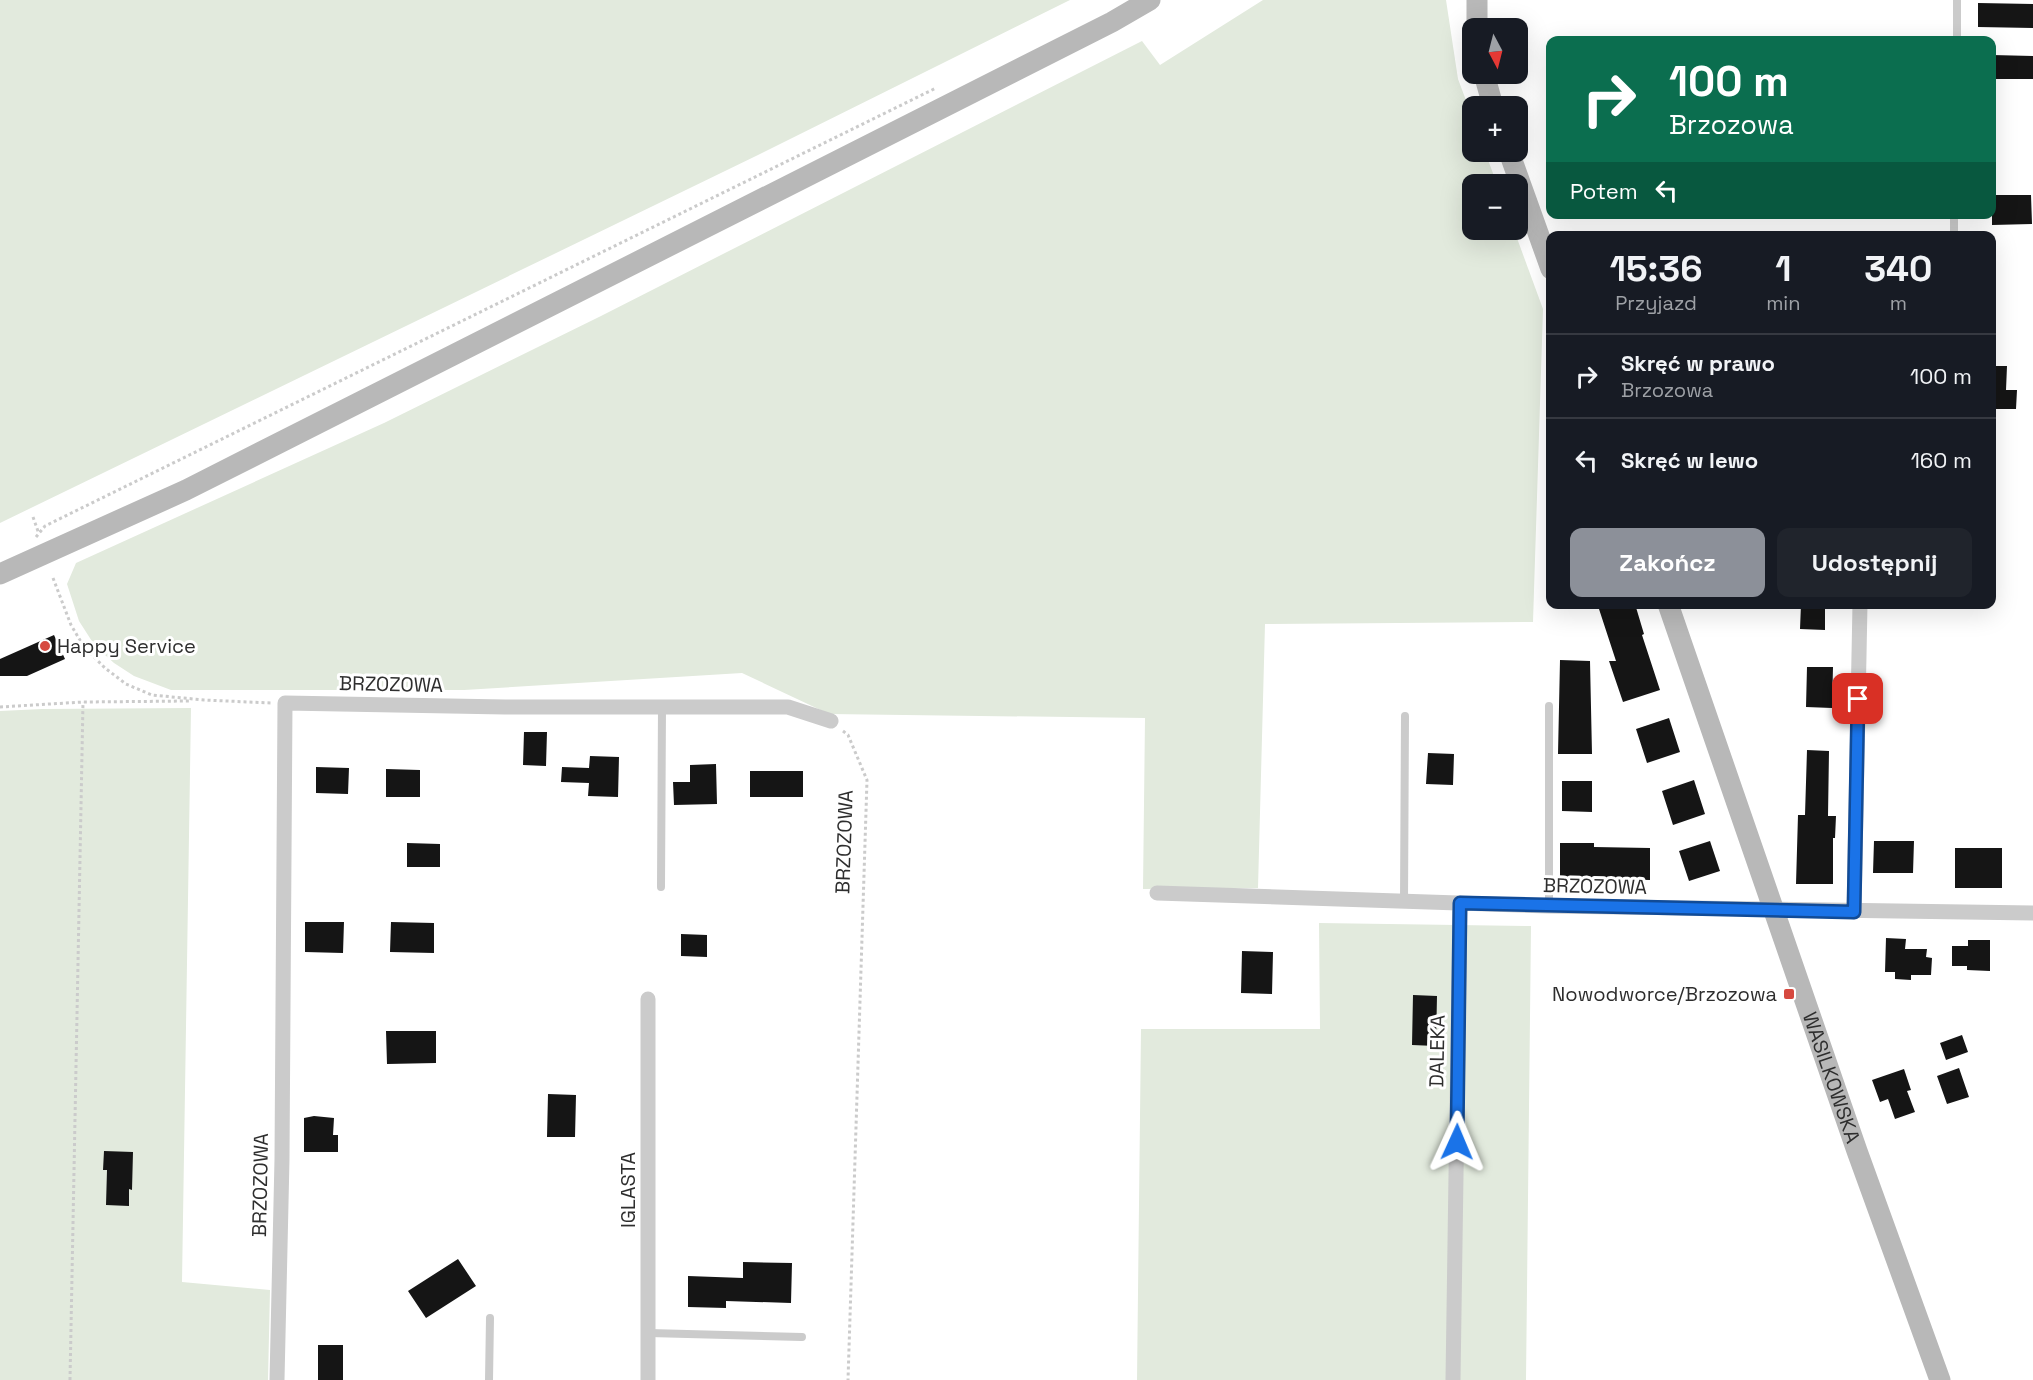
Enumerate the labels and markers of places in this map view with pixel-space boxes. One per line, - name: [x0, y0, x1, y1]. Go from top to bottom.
- place label: Happy Service: [57, 633, 196, 659]
- marker: Happy Service: [38, 639, 52, 653]
- pin: [1832, 673, 1883, 724]
- place label: Nowodworce/Brzozowa: [1552, 981, 1777, 1007]
- marker: Nowodworce/Brzozowa: [1782, 987, 1796, 1001]

